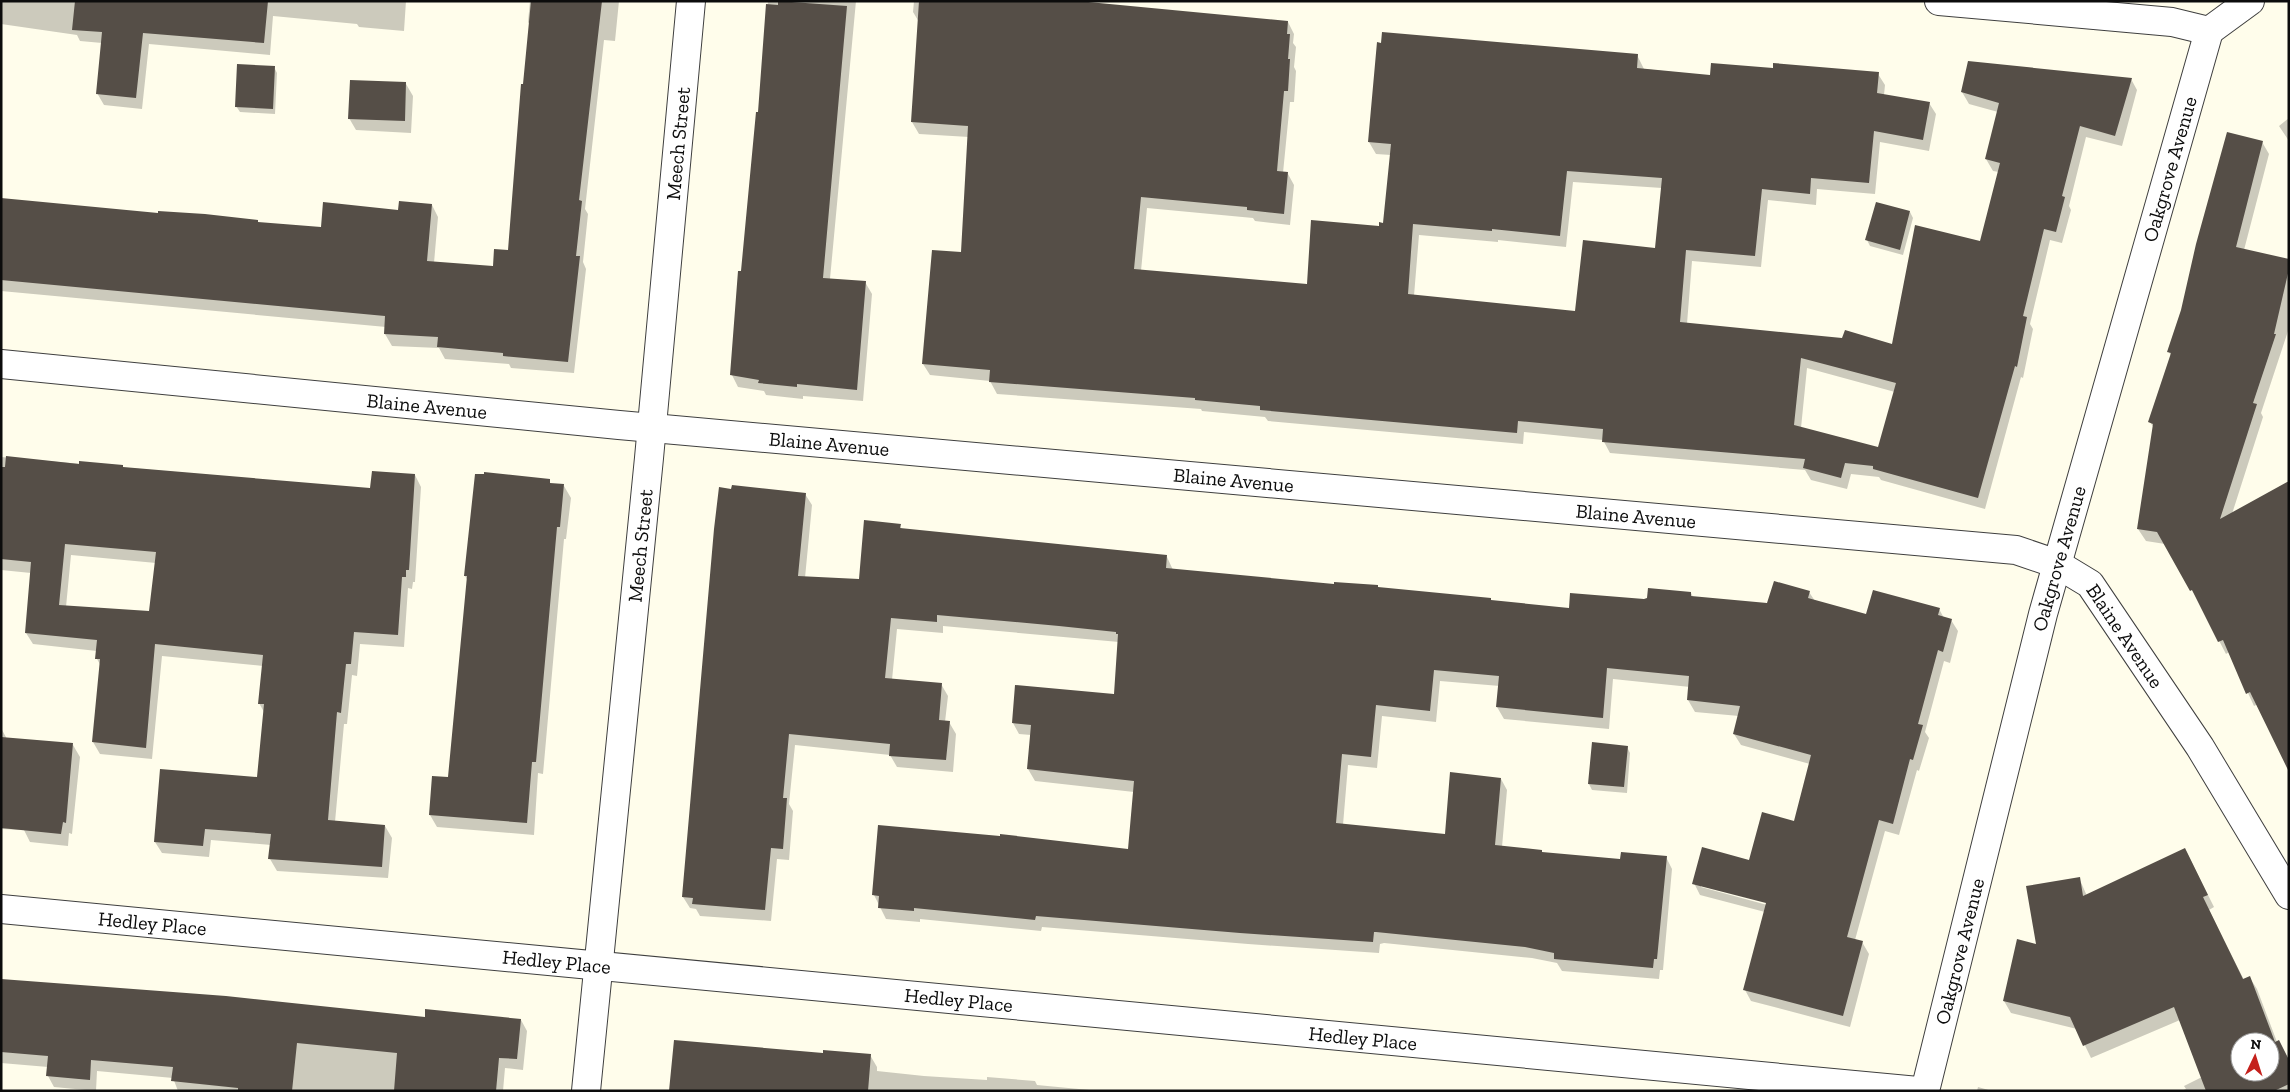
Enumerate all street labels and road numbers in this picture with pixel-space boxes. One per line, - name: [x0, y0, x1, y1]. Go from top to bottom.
- street label: Meech Street: [661, 85, 695, 201]
- street label: Oakgrove Avenue: [2138, 94, 2202, 245]
- street label: Blaine Avenue: [366, 388, 488, 424]
- street label: Blaine Avenue: [768, 426, 890, 461]
- street label: Blaine Avenue: [1172, 463, 1295, 497]
- street label: Oakgrove Avenue: [2027, 483, 2091, 634]
- street label: Meech Street: [623, 487, 658, 603]
- street label: Blaine Avenue: [1575, 499, 1697, 533]
- street label: Blaine Avenue: [2081, 579, 2169, 693]
- street label: Oakgrove Avenue: [1930, 875, 1989, 1027]
- street label: Hedley Place: [97, 906, 208, 940]
- street label: Hedley Place: [501, 945, 612, 979]
- street label: Hedley Place: [903, 983, 1014, 1017]
- street label: Hedley Place: [1308, 1021, 1418, 1055]

